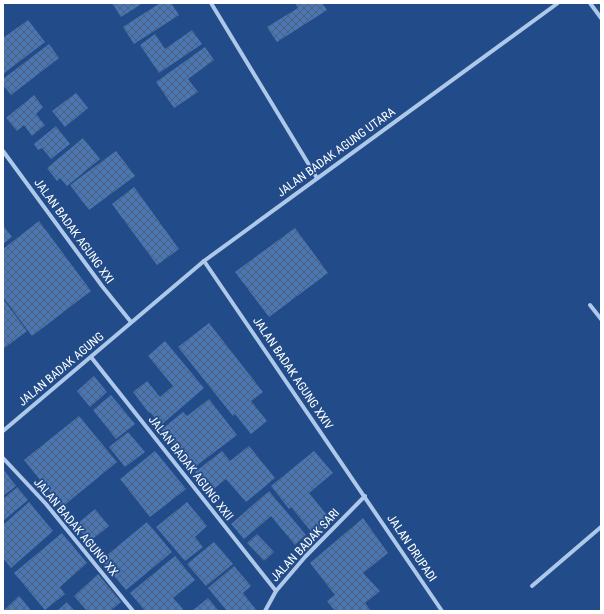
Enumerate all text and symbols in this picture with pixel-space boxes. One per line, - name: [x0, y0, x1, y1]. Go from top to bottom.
- street label: JALAN BADAK AGUNG UTARA: [274, 104, 398, 200]
- street label: JALAN BADAK AGUNG XXI: [31, 176, 117, 286]
- street label: JALAN BADAK AGUNG XXIV: [250, 314, 336, 432]
- street label: JALAN BADAK AGUNG: [15, 329, 107, 409]
- street label: JALAN BADAK AGUNG XXII: [146, 413, 236, 523]
- street label: JALAN BADAK AGUNG XX: [31, 475, 121, 579]
- street label: JALAN BADAK SARI: [268, 506, 342, 584]
- street label: JALAN DRUPADI: [384, 512, 440, 584]

